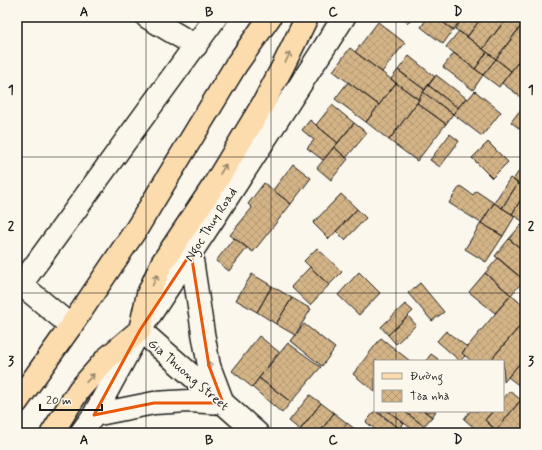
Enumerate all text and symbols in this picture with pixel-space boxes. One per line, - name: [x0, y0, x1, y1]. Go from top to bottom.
- text: A: [80, 4, 88, 21]
- text: B: [205, 4, 214, 21]
- text: C: [328, 4, 338, 21]
- text: D: [454, 4, 463, 21]
- one-way arrow: [285, 51, 292, 63]
- text: 1: [8, 82, 14, 99]
- text: 1: [528, 82, 534, 99]
- one-way arrow: [219, 164, 227, 175]
- street label: Ngoc Thuy Road: [181, 185, 243, 266]
- text: 2: [8, 218, 15, 235]
- text: 2: [528, 218, 535, 235]
- one-way arrow: [151, 274, 159, 286]
- street label: Gia Thuong Street: [144, 335, 232, 415]
- text: 3: [8, 353, 14, 370]
- text: 3: [528, 353, 534, 370]
- one-way arrow: [206, 360, 213, 373]
- legend: [374, 360, 504, 412]
- text: Đường: [410, 369, 443, 386]
- one-way arrow: [85, 372, 94, 383]
- scale bar: [40, 386, 102, 412]
- text: Tòa nhà: [410, 389, 450, 405]
- text: 20 m: [46, 393, 72, 409]
- text: A: [80, 432, 88, 449]
- text: B: [205, 432, 214, 449]
- text: C: [328, 432, 338, 449]
- text: D: [454, 432, 463, 449]

